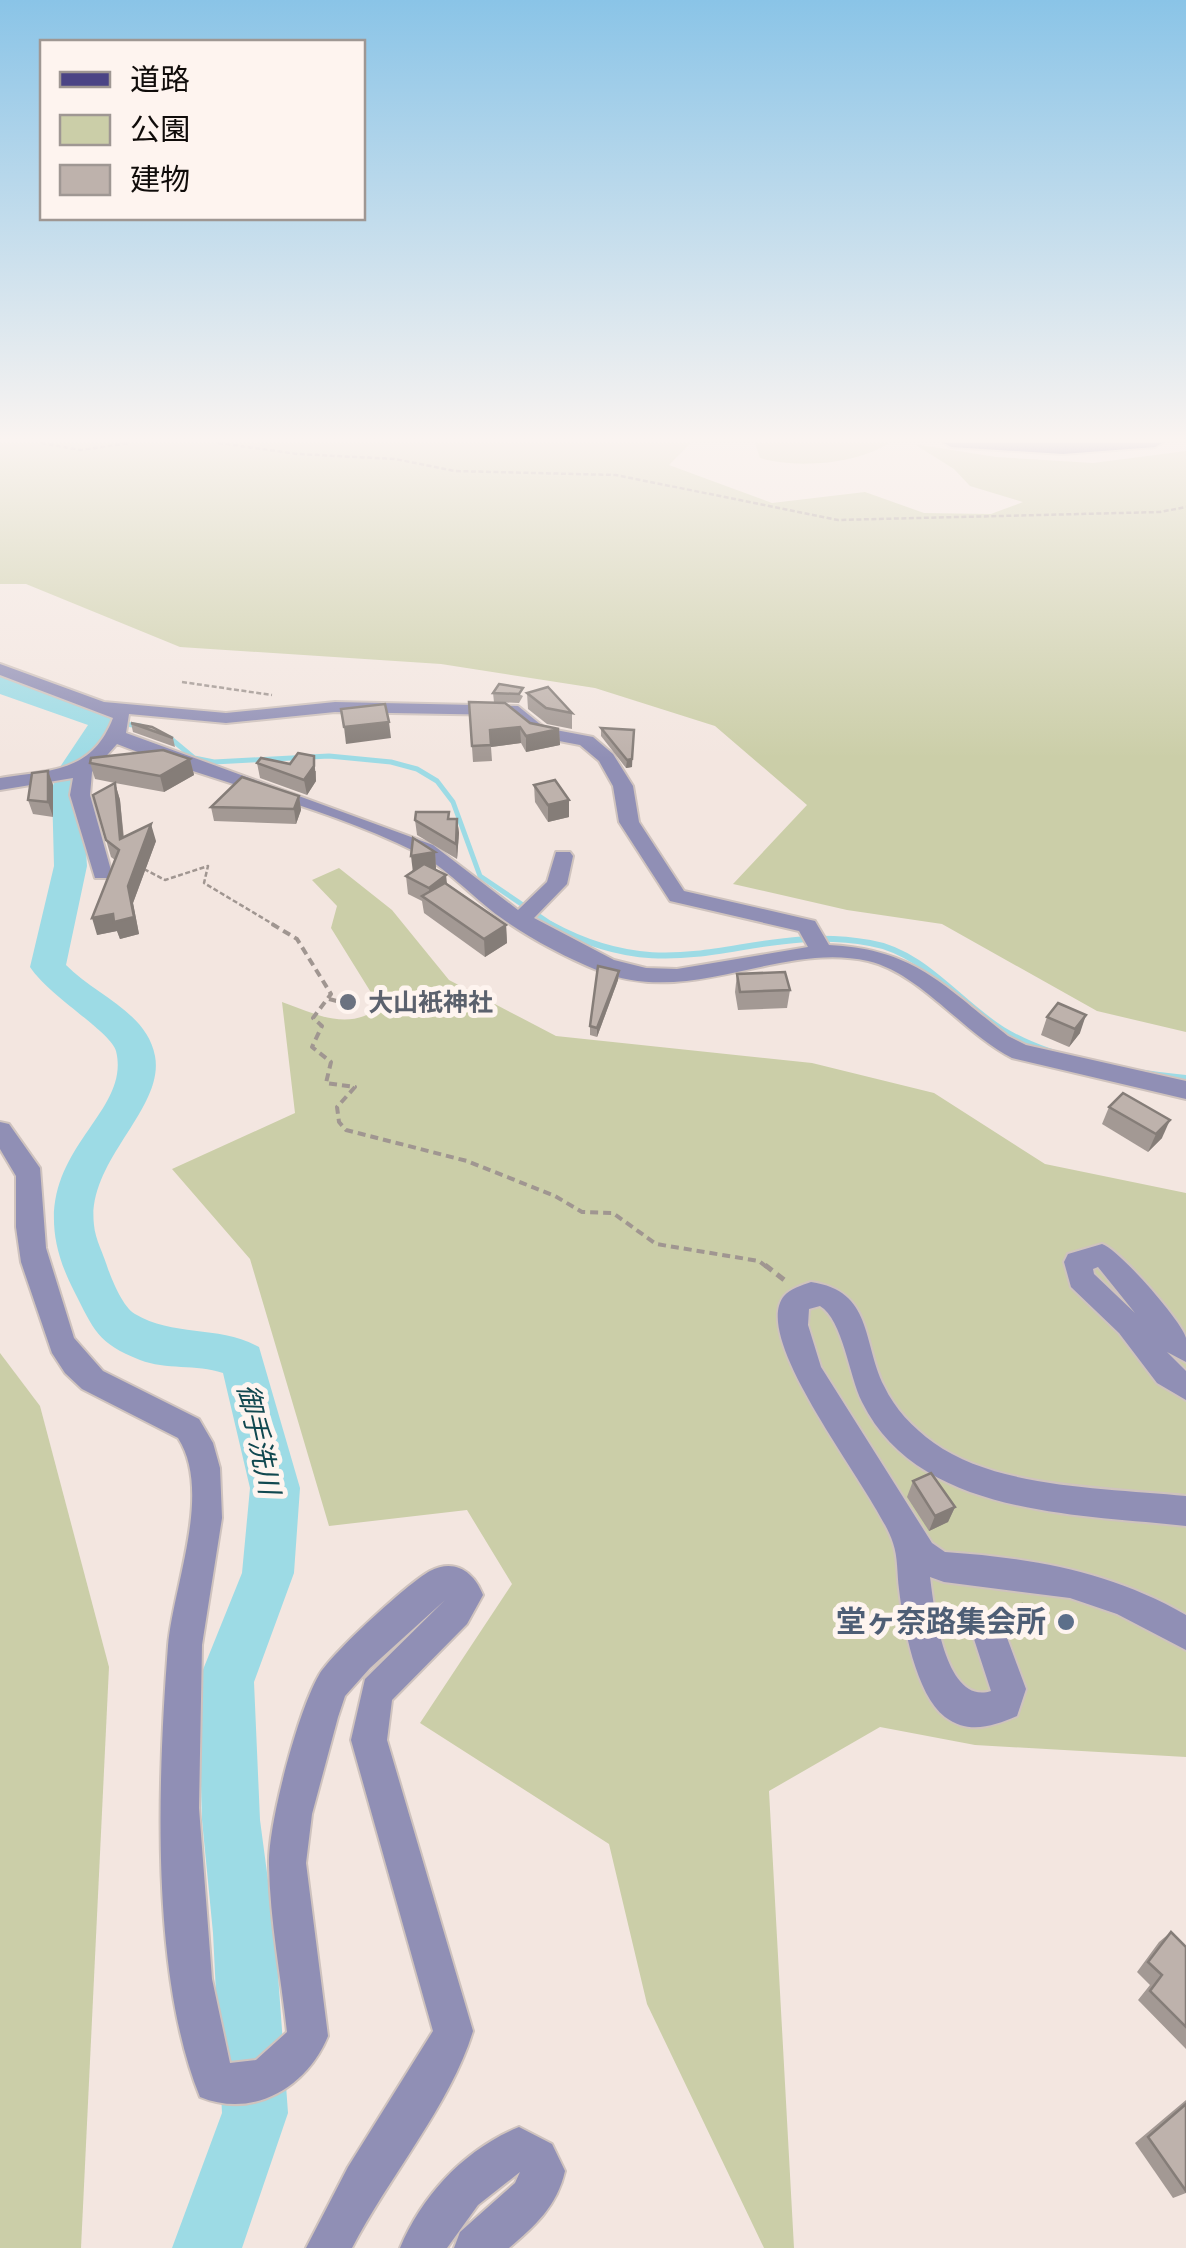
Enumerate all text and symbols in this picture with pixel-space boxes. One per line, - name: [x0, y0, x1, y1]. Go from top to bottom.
- legend: [40, 40, 365, 220]
- text: 道路: [130, 61, 190, 97]
- text: 公園: [130, 111, 190, 147]
- text: 建物: [130, 161, 190, 197]
- place label: 大山衹神社: [368, 987, 493, 1017]
- marker: 大山衹神社: [337, 991, 359, 1013]
- water label: 御手洗川: [231, 1381, 288, 1500]
- place label: 堂ヶ奈路集会所: [836, 1603, 1046, 1639]
- marker: 堂ヶ奈路集会所: [1055, 1611, 1077, 1633]

